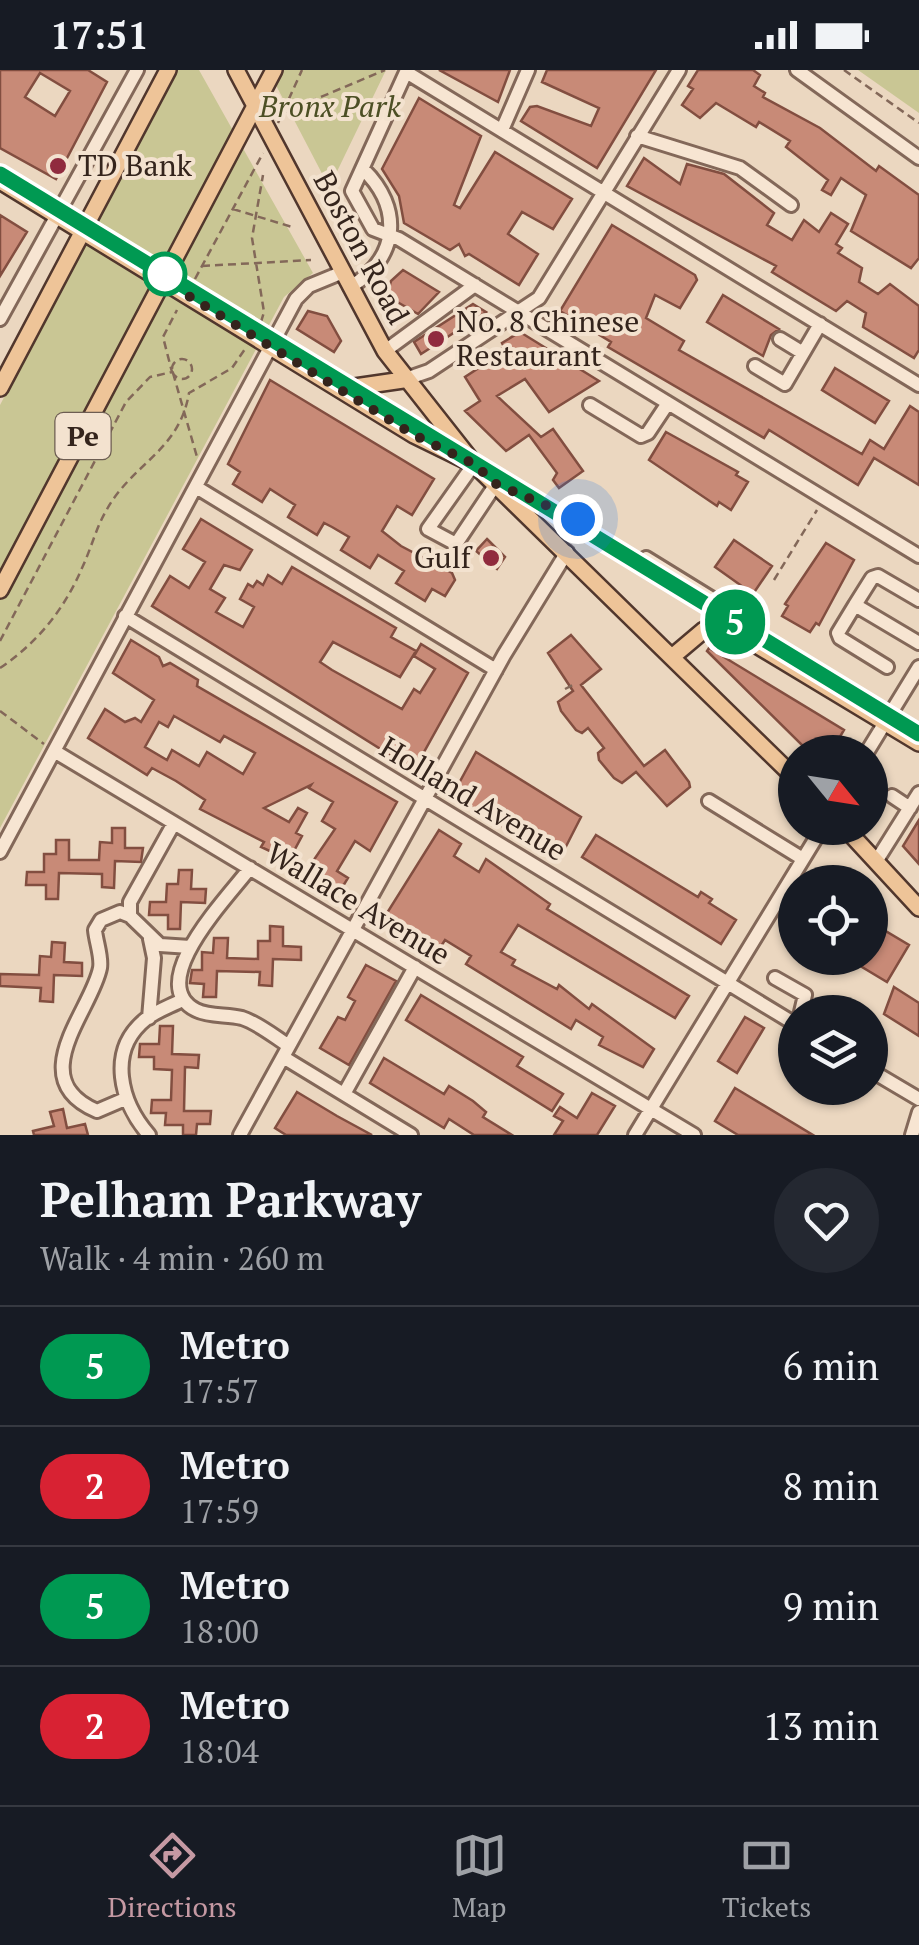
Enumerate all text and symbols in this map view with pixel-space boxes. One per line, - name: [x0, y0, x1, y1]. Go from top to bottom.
- text: 17:51: [50, 10, 149, 60]
- park label: Bronx Park: [258, 86, 401, 126]
- place label: TD Bank: [78, 145, 193, 185]
- marker: TD Bank: [47, 155, 69, 177]
- street label: Boston Road: [305, 164, 419, 331]
- unlabelled marker: [144, 253, 186, 295]
- place label: No. 8 Chinese Restaurant: [456, 301, 639, 375]
- marker: No. 8 Chinese Restaurant: [425, 328, 447, 350]
- road number: Pe: [56, 413, 110, 459]
- your location: [553, 494, 603, 544]
- place label: Gulf: [414, 537, 473, 577]
- marker: Gulf: [480, 547, 502, 569]
- line badge: 5: [702, 590, 768, 654]
- text: 5: [725, 599, 745, 645]
- street label: Holland Avenue: [373, 727, 574, 870]
- north arrow: [778, 735, 888, 845]
- map controls: [778, 735, 888, 1105]
- street label: Wallace Avenue: [259, 832, 458, 974]
- button: locate: [778, 865, 888, 975]
- button: layers: [778, 995, 888, 1105]
- text: Pelham Parkway: [40, 1167, 421, 1231]
- button: heart: [774, 1168, 879, 1273]
- text: Walk · 4 min · 260 m: [40, 1237, 324, 1279]
- text: Metro: [180, 1320, 290, 1370]
- text: 6 min: [783, 1341, 879, 1391]
- text: 5: [85, 1343, 105, 1389]
- text: 17:57: [180, 1370, 259, 1412]
- text: Metro: [180, 1440, 290, 1490]
- text: 8 min: [783, 1461, 879, 1511]
- text: 2: [85, 1463, 105, 1509]
- text: 17:59: [180, 1490, 259, 1532]
- text: Metro: [180, 1560, 290, 1610]
- text: 9 min: [783, 1581, 879, 1631]
- text: 5: [85, 1583, 105, 1629]
- text: 18:00: [180, 1610, 259, 1652]
- text: Metro: [180, 1680, 290, 1730]
- text: 13 min: [762, 1701, 879, 1751]
- text: 2: [85, 1703, 105, 1749]
- text: 18:04: [180, 1730, 259, 1772]
- tab: Directions: [108, 1828, 237, 1925]
- tab: Map: [452, 1828, 507, 1925]
- tab: Tickets: [722, 1828, 811, 1925]

